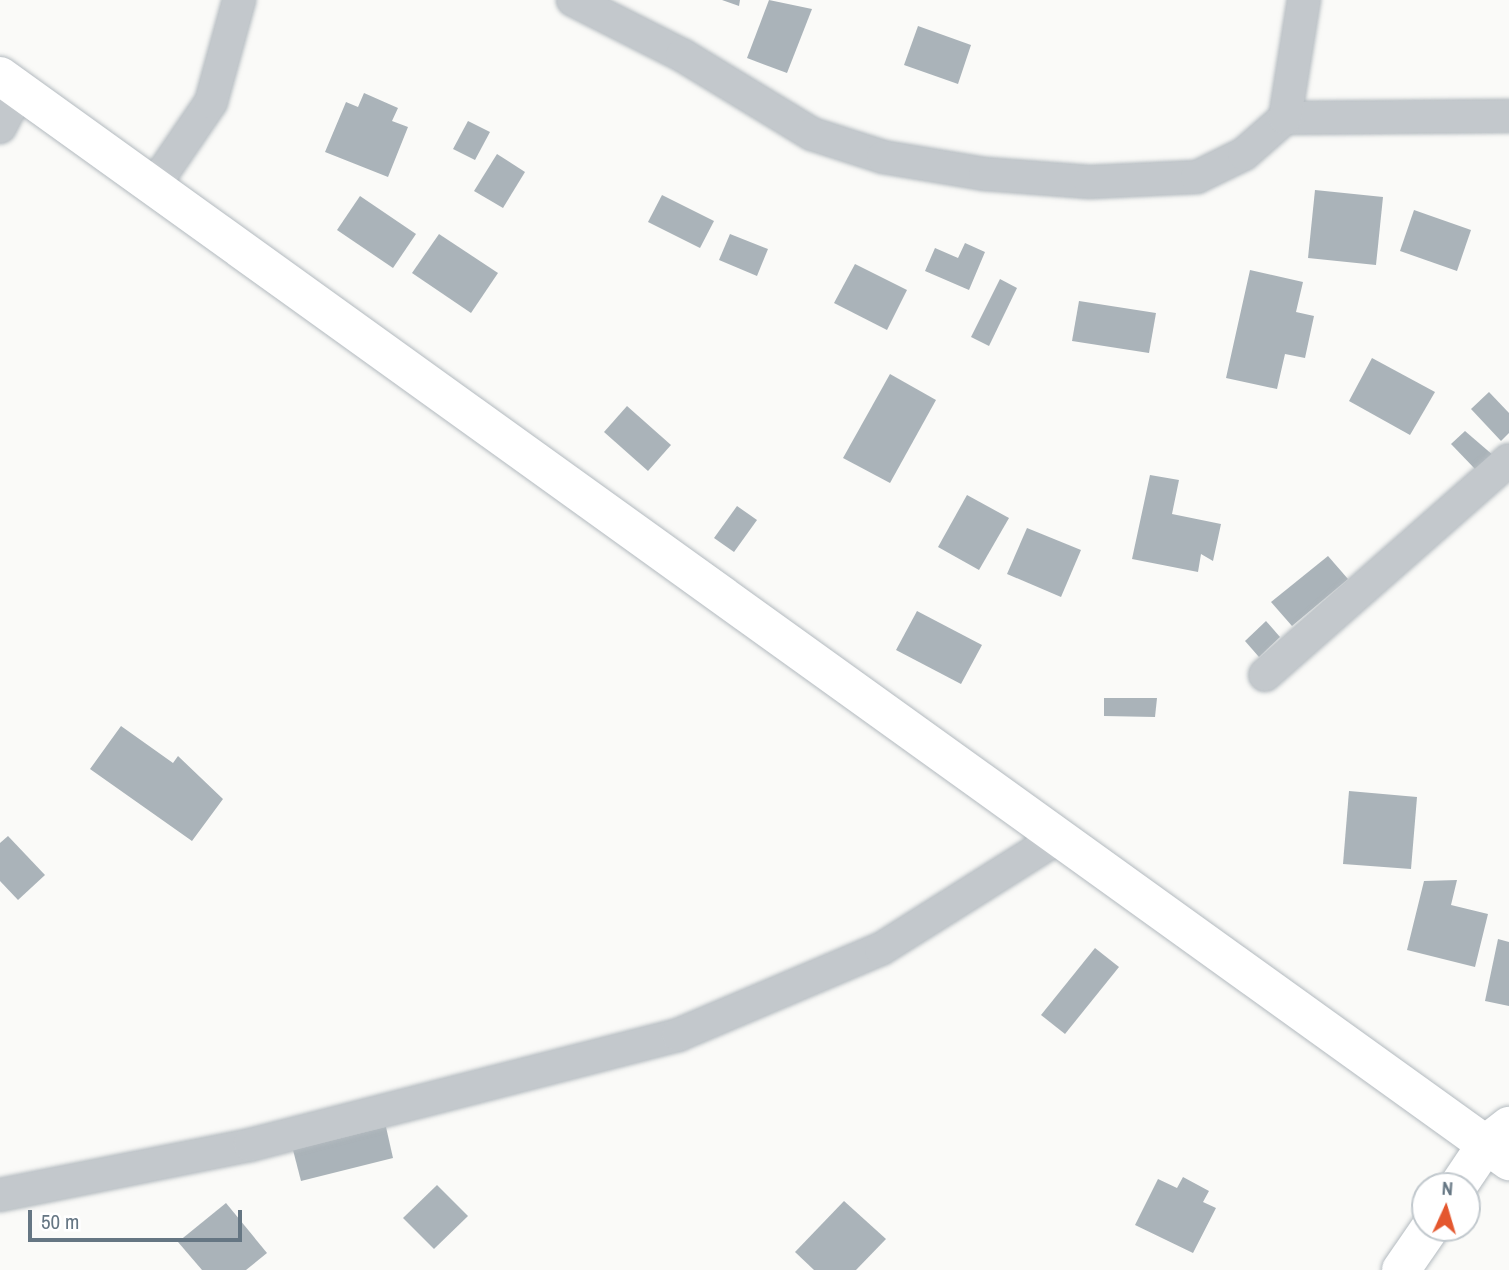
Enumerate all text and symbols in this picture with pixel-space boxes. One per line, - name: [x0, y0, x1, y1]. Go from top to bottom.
- north arrow: [1411, 1172, 1481, 1242]
- text: N: [1441, 1175, 1454, 1201]
- scale bar: [32, 1196, 245, 1240]
- text: 50 m: [41, 1207, 79, 1236]

